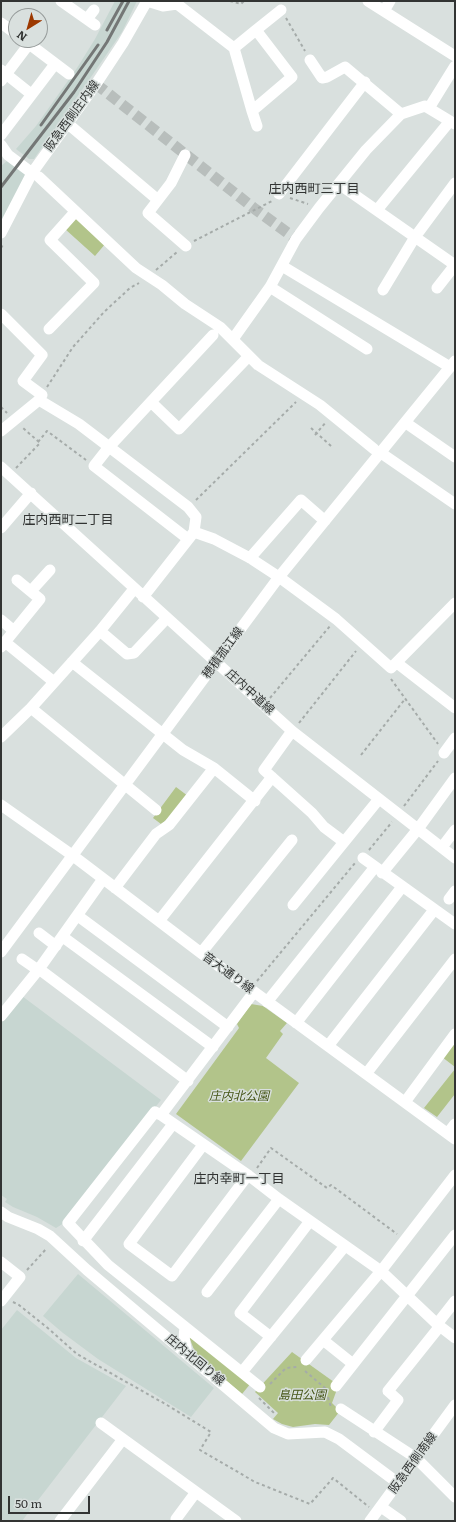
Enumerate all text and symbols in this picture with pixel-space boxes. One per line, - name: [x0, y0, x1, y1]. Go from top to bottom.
- north arrow: [8, 8, 48, 48]
- text: N: [13, 28, 30, 46]
- street label: 阪急西側庄内線: [41, 78, 103, 154]
- district label: 庄内西町三丁目: [269, 181, 359, 197]
- district label: 庄内西町二丁目: [23, 512, 113, 528]
- street label: 穂積菰江線: [200, 624, 246, 682]
- street label: 庄内中道線: [223, 667, 277, 717]
- street label: 音大通り線: [199, 950, 257, 996]
- park label: 庄内北公園: [209, 1089, 269, 1103]
- district label: 庄内幸町一丁目: [194, 1171, 284, 1187]
- street label: 庄内北回り線: [163, 1331, 227, 1389]
- park label: 島田公園: [278, 1388, 326, 1402]
- street label: 阪急西側南線: [386, 1430, 440, 1496]
- scale bar: [10, 1488, 92, 1514]
- text: 50 m: [15, 1494, 42, 1512]

